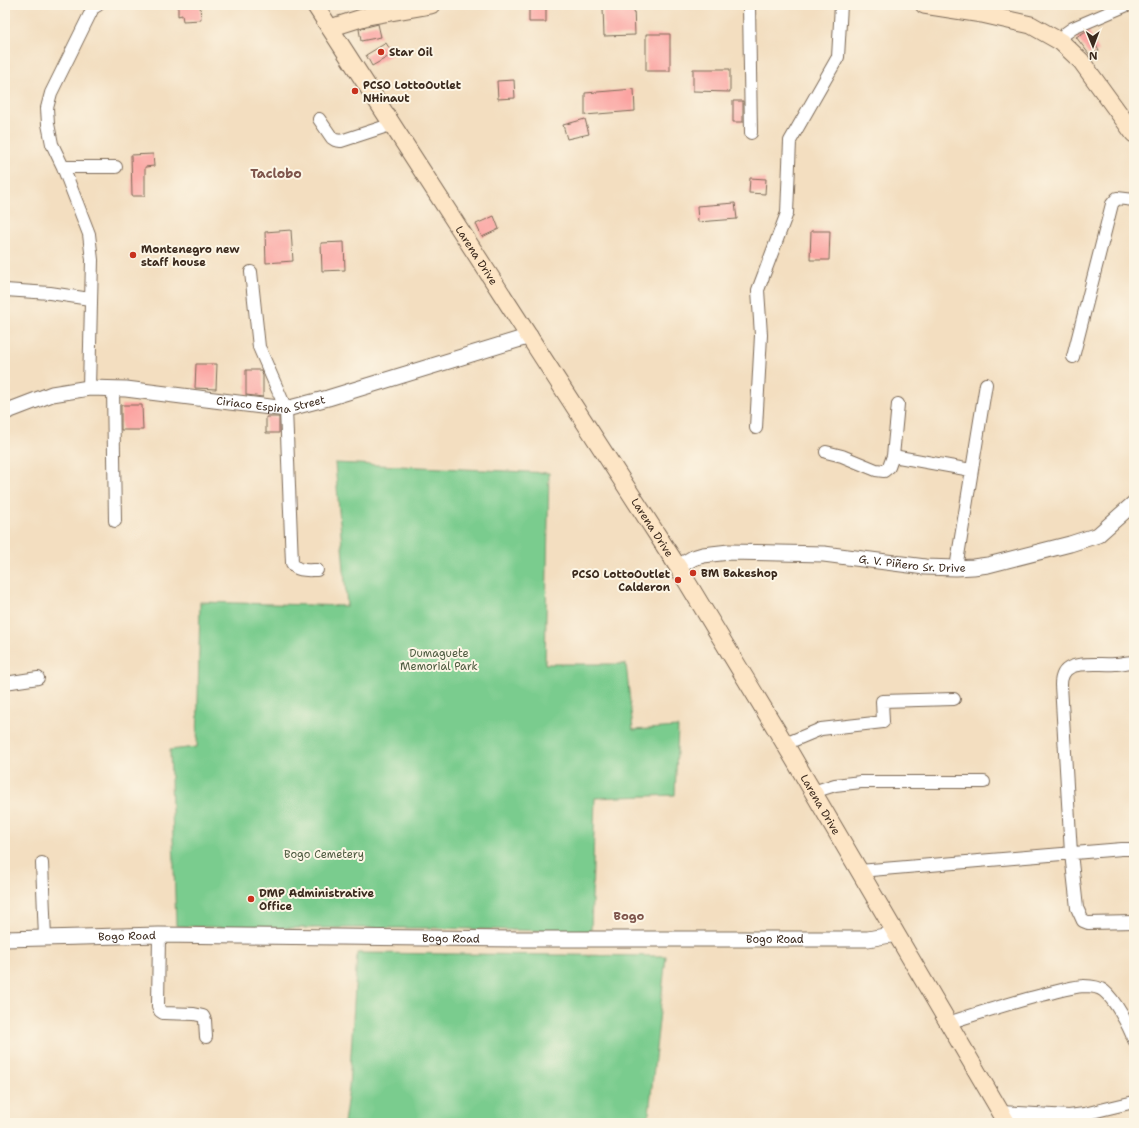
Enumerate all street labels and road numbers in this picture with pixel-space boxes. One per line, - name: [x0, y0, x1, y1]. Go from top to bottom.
- street label: Larena Drive: [452, 223, 501, 288]
- street label: Ciriaco Espina Street: [215, 392, 327, 417]
- street label: Larena Drive: [627, 495, 677, 560]
- street label: G. V. Piñero Sr. Drive: [858, 552, 966, 576]
- street label: Larena Drive: [796, 772, 844, 838]
- street label: Bogo Road: [98, 928, 156, 945]
- street label: Bogo Road: [422, 931, 480, 947]
- street label: Bogo Road: [746, 932, 804, 947]

